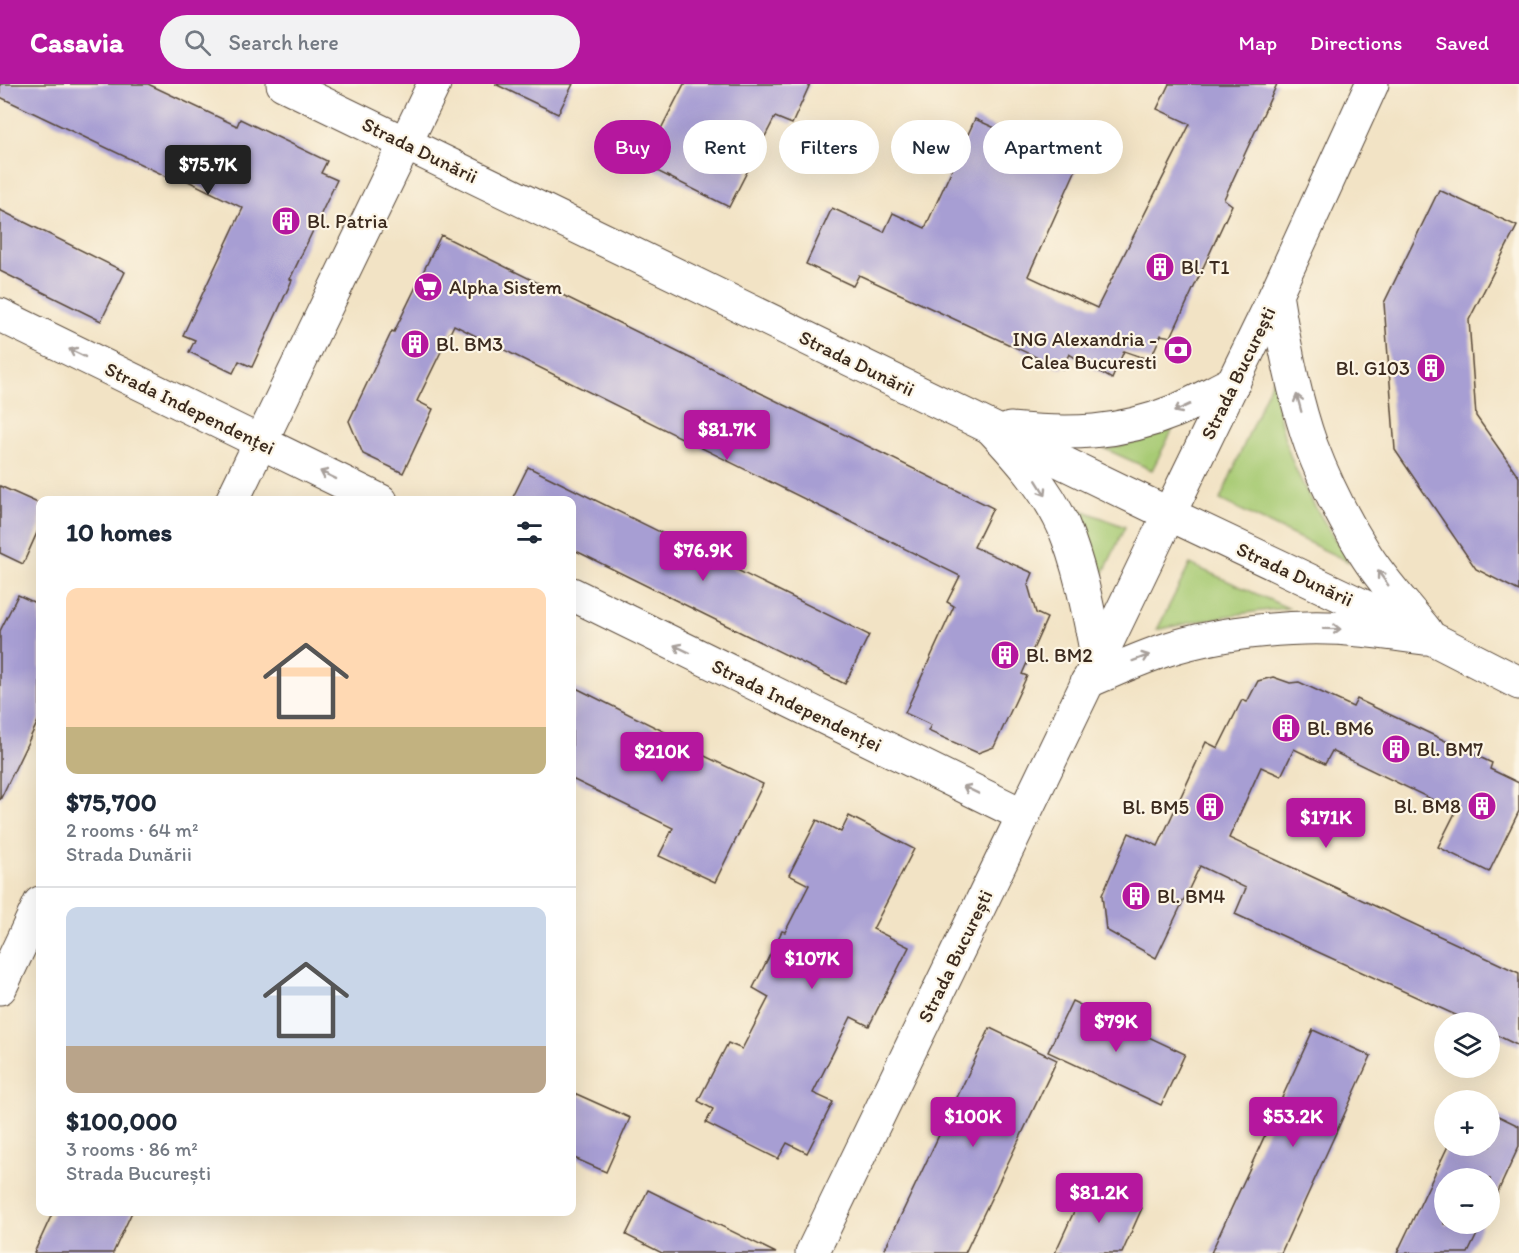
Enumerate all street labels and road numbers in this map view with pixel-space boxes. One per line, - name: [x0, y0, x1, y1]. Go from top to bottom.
- street label: Strada Dunării: [358, 112, 482, 188]
- street label: Strada București: [1195, 303, 1281, 443]
- street label: Strada Dunării: [795, 325, 919, 401]
- street label: Strada Independenței: [101, 356, 279, 460]
- street label: Strada Dunării: [1233, 537, 1357, 611]
- street label: Strada Independenței: [708, 653, 886, 757]
- street label: Strada București: [912, 886, 998, 1026]

